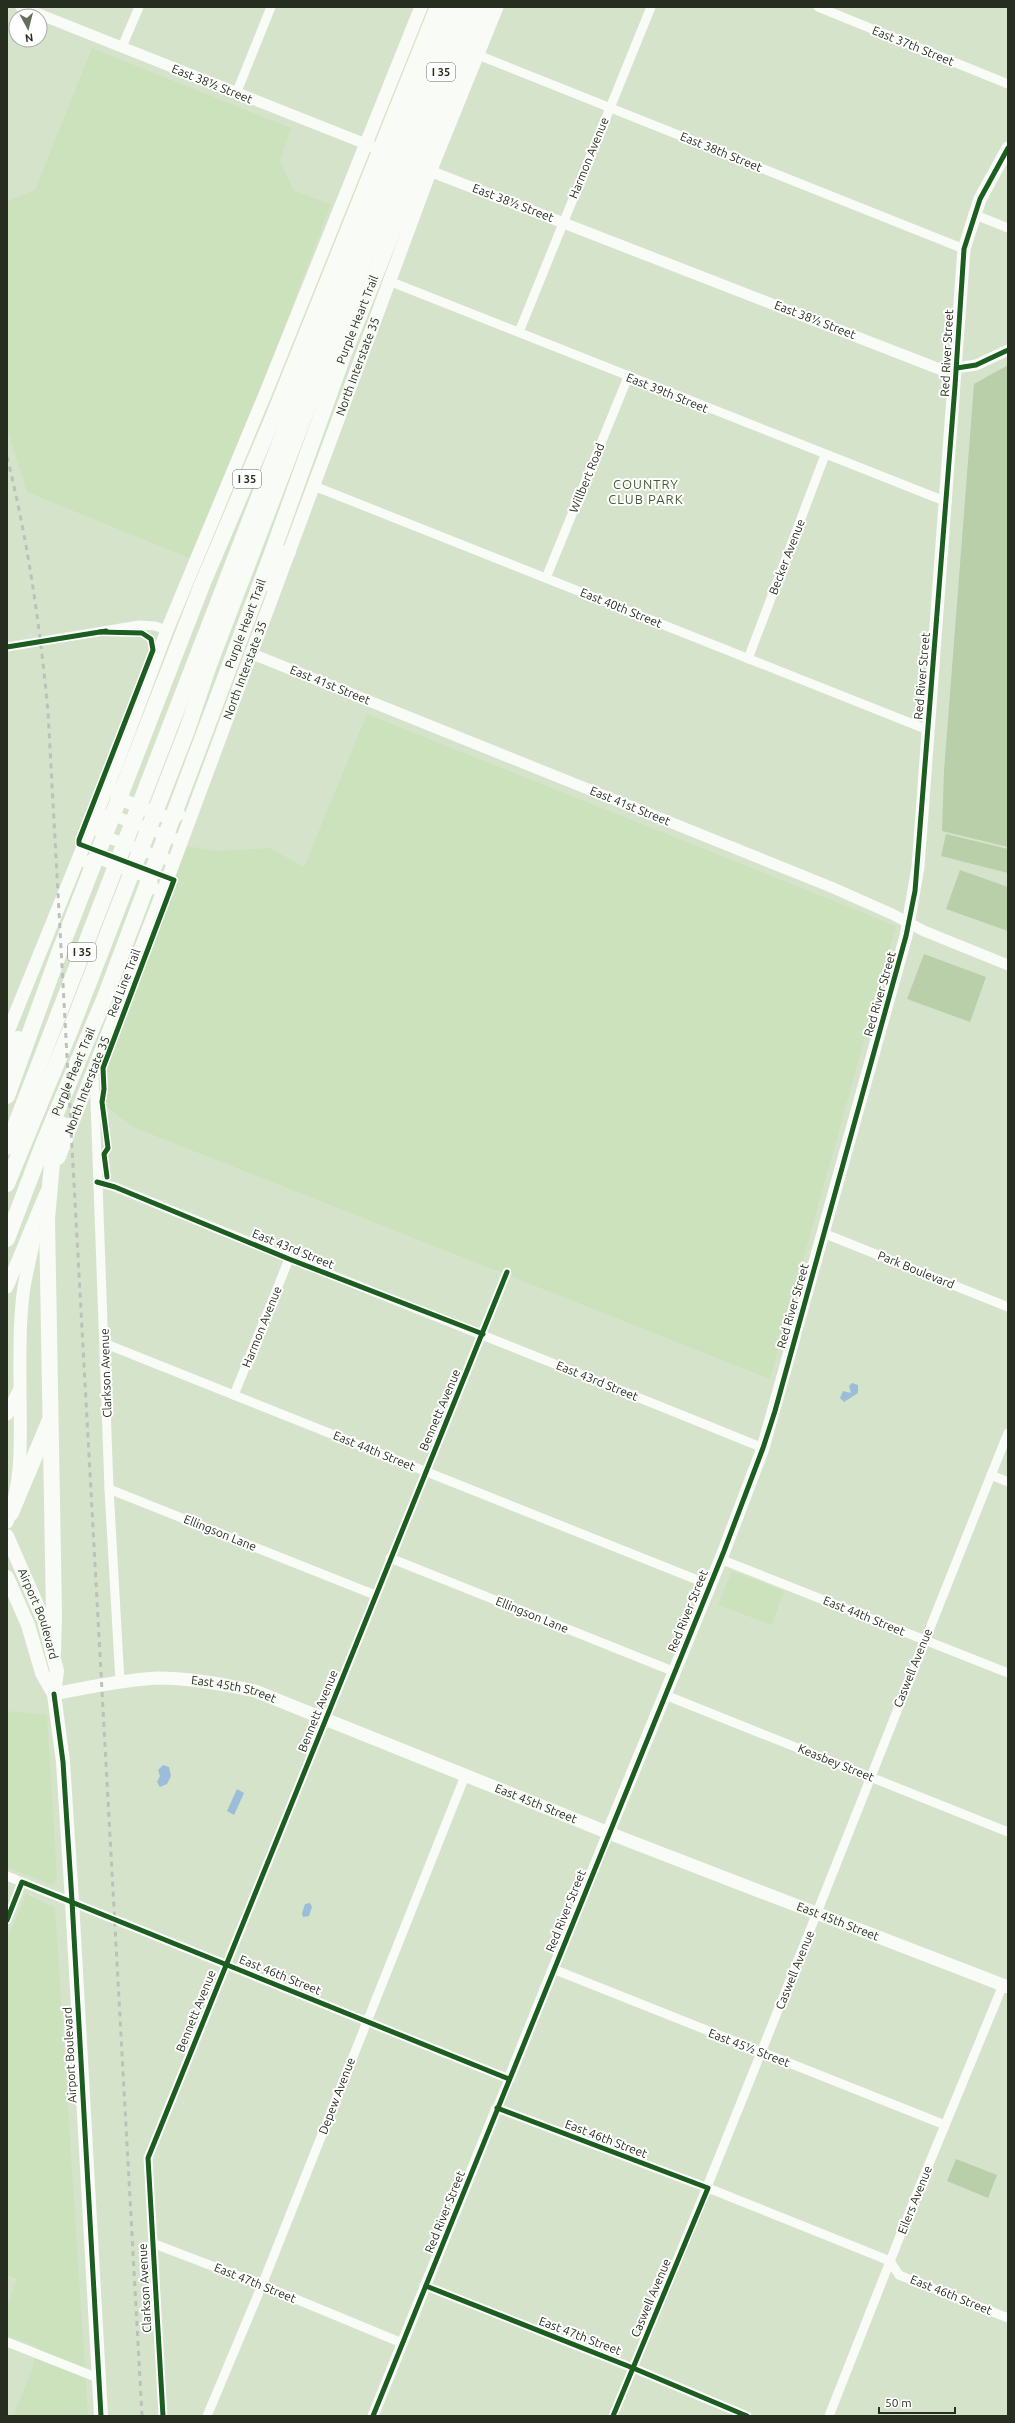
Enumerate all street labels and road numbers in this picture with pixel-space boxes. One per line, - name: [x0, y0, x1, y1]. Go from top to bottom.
- street label: East 37th Street: [870, 23, 956, 68]
- street label: East 38½ Street: [170, 61, 255, 106]
- road number: I 35: [427, 63, 455, 81]
- street label: Harmon Avenue: [566, 115, 611, 200]
- street label: East 38th Street: [678, 129, 764, 174]
- street label: East 38½ Street: [471, 181, 556, 224]
- street label: Purple Heart Trail: [334, 273, 380, 366]
- street label: East 38½ Street: [773, 298, 858, 341]
- street label: Red River Street: [938, 309, 955, 397]
- street label: North Interstate 35: [333, 315, 382, 417]
- street label: East 39th Street: [624, 370, 710, 415]
- street label: Willbert Road: [567, 441, 606, 514]
- road number: I 35: [233, 470, 261, 488]
- street label: Becker Avenue: [766, 517, 807, 597]
- street label: Purple Heart Trail: [222, 577, 268, 670]
- street label: East 40th Street: [578, 585, 664, 630]
- street label: North Interstate 35: [220, 619, 269, 721]
- street label: Red River Street: [911, 632, 932, 720]
- street label: East 41st Street: [288, 663, 372, 707]
- street label: East 41st Street: [588, 784, 672, 828]
- road number: I 35: [68, 943, 96, 961]
- street label: Red Line Trail: [105, 947, 143, 1019]
- street label: Red River Street: [861, 950, 898, 1038]
- street label: Purple Heart Trail: [49, 1026, 97, 1118]
- street label: North Interstate 35: [62, 1034, 112, 1136]
- street label: East 43rd Street: [250, 1226, 336, 1271]
- street label: Park Boulevard: [876, 1248, 956, 1291]
- street label: Red River Street: [774, 1262, 811, 1350]
- street label: Harmon Avenue: [239, 1284, 284, 1369]
- street label: Clarkson Avenue: [97, 1328, 114, 1418]
- street label: East 43rd Street: [554, 1358, 640, 1403]
- street label: Bennett Avenue: [417, 1367, 463, 1452]
- street label: East 44th Street: [331, 1428, 417, 1473]
- street label: Ellingson Lane: [182, 1512, 258, 1553]
- street label: Airport Boulevard: [16, 1566, 61, 1661]
- street label: Red River Street: [665, 1568, 710, 1654]
- street label: East 44th Street: [821, 1593, 907, 1638]
- street label: Ellingson Lane: [494, 1594, 570, 1635]
- street label: Caswell Avenue: [891, 1626, 934, 1709]
- street label: Bennett Avenue: [295, 1668, 340, 1754]
- street label: East 45th Street: [190, 1673, 278, 1705]
- street label: Keasbey Street: [796, 1741, 876, 1784]
- street label: East 45th Street: [493, 1781, 579, 1826]
- street label: Red River Street: [543, 1868, 588, 1954]
- street label: East 45th Street: [795, 1899, 881, 1943]
- street label: Caswell Avenue: [773, 1928, 816, 2011]
- street label: East 46th Street: [237, 1952, 323, 1997]
- street label: Bennett Avenue: [173, 1968, 218, 2054]
- street label: Airport Boulevard: [60, 2007, 79, 2103]
- street label: East 45½ Street: [707, 2026, 792, 2069]
- street label: Depew Avenue: [316, 2056, 357, 2136]
- street label: East 46th Street: [563, 2117, 649, 2160]
- street label: Eilers Avenue: [895, 2164, 934, 2236]
- street label: Red River Street: [422, 2169, 467, 2255]
- street label: Clarkson Avenue: [136, 2243, 153, 2333]
- street label: Caswell Avenue: [628, 2257, 673, 2339]
- street label: East 47th Street: [212, 2260, 298, 2305]
- street label: East 46th Street: [908, 2272, 994, 2317]
- street label: East 47th Street: [537, 2314, 623, 2357]

